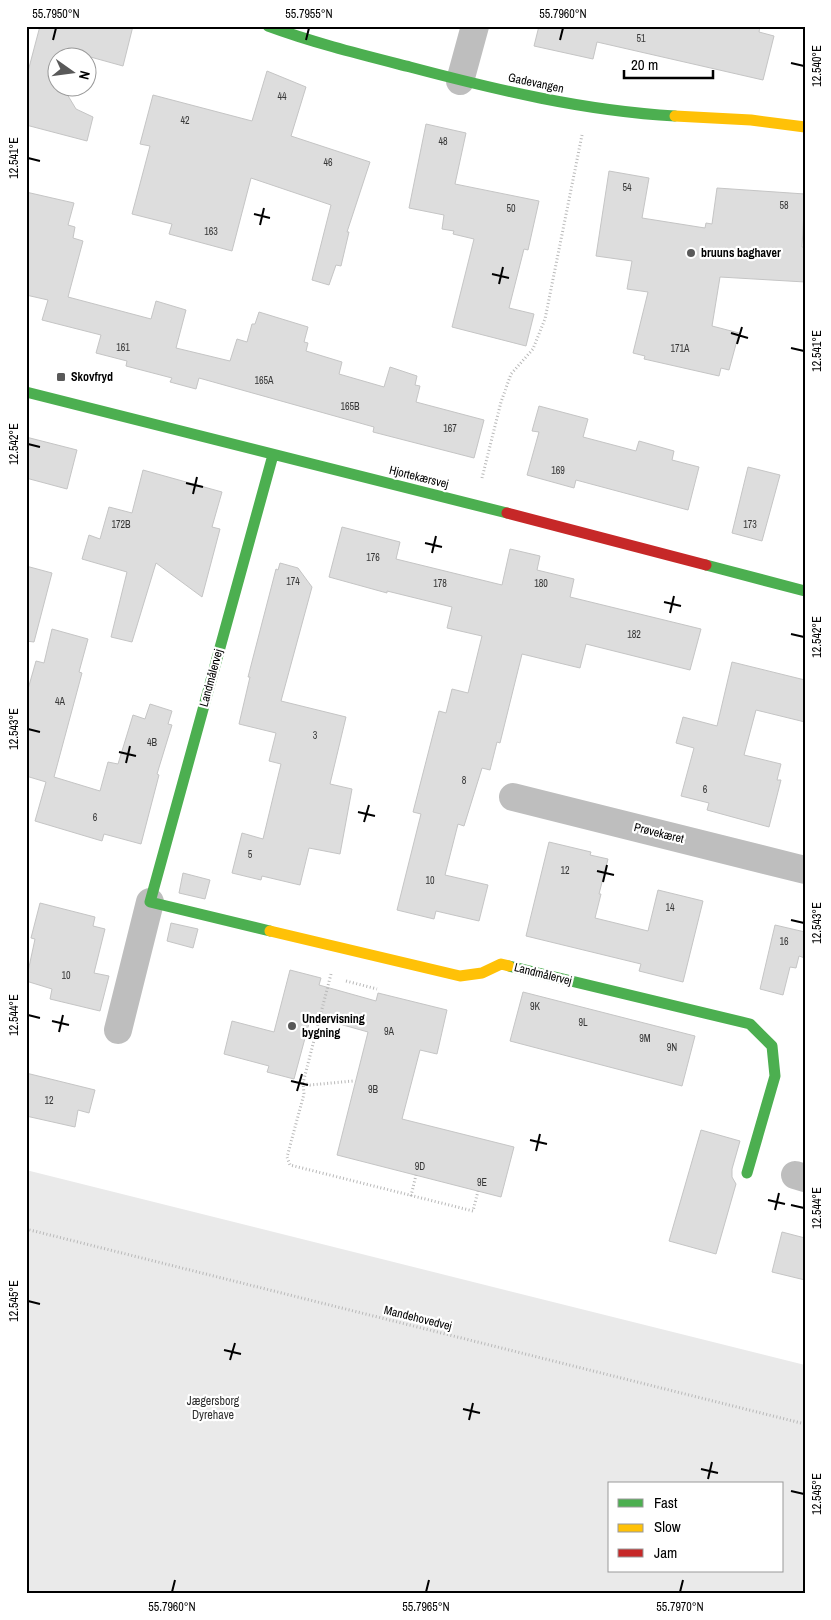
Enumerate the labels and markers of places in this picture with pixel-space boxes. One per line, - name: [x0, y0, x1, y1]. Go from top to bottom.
- place label: bruuns baghaver: [701, 245, 781, 261]
- marker: bruuns baghaver: [685, 247, 697, 259]
- place label: Skovfryd: [71, 369, 113, 385]
- marker: Skovfryd: [55, 371, 67, 383]
- place label: Undervisning bygning: [302, 1011, 365, 1041]
- marker: Undervisning bygning: [286, 1020, 298, 1032]

